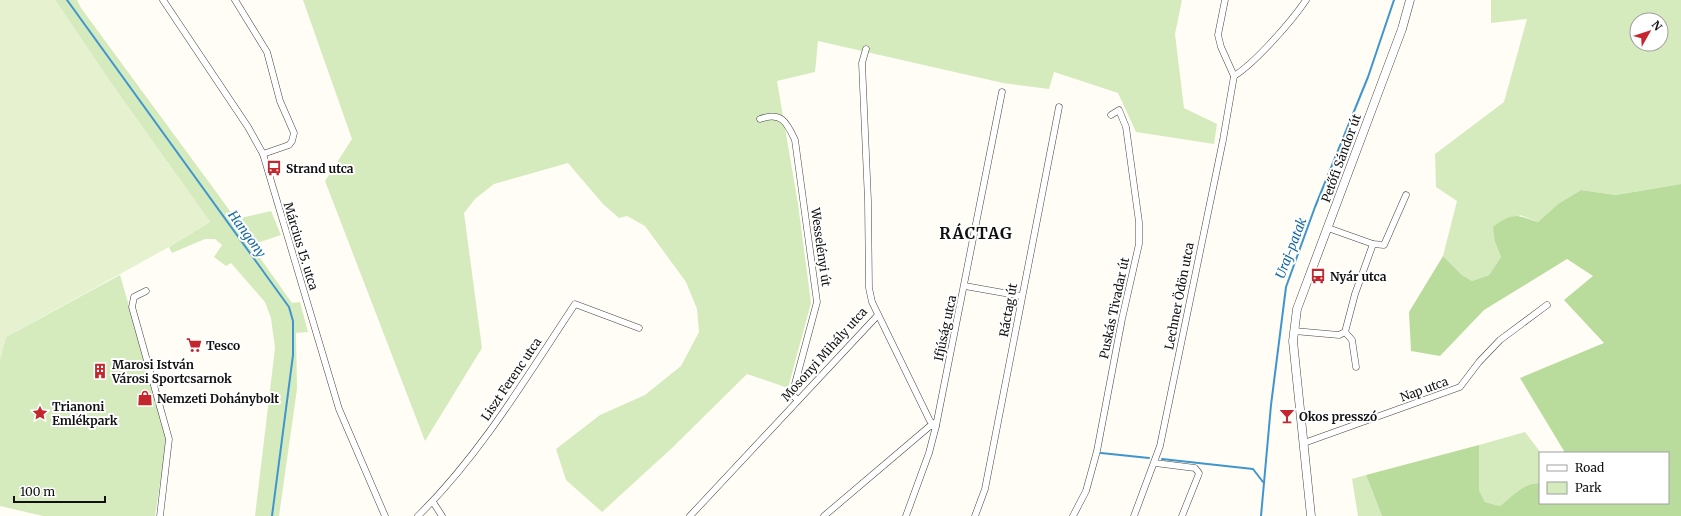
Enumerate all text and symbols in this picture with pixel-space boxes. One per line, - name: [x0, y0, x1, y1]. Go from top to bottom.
- north arrow: [1629, 12, 1669, 52]
- text: N: [1649, 18, 1665, 34]
- street label: Petőfi Sándor út: [1318, 111, 1364, 204]
- bus stop icon: Strand utca: [265, 159, 283, 177]
- place label: Strand utca: [286, 161, 354, 176]
- street label: Március 15. utca: [281, 200, 322, 292]
- water label: Hangony: [224, 206, 270, 261]
- street label: Wesselényi út: [808, 206, 834, 288]
- water label: Uraj-patak: [1272, 215, 1310, 281]
- district label: RÁCTAG: [939, 223, 1013, 243]
- street label: Lechner Ödön utca: [1161, 241, 1197, 351]
- street label: Puskás Tivadar út: [1096, 256, 1132, 360]
- bus stop icon: Nyár utca: [1309, 267, 1327, 285]
- place label: Nyár utca: [1330, 269, 1387, 284]
- street label: Ráctag út: [996, 282, 1020, 338]
- street label: Ifjúság utca: [931, 293, 959, 362]
- street label: Mosonyi Mihály utca: [778, 304, 870, 404]
- street label: Liszt Ferenc utca: [478, 334, 545, 423]
- supermarket icon: Tesco: [185, 336, 203, 354]
- place label: Tesco: [206, 338, 240, 353]
- place label: Marosi István Városi Sportcsarnok: [111, 357, 232, 386]
- building icon: Marosi István Városi Sportcsarnok: [91, 362, 109, 380]
- street label: Nap utca: [1398, 373, 1451, 405]
- shop icon: Nemzeti Dohánybolt: [136, 389, 154, 407]
- place label: Nemzeti Dohánybolt: [157, 391, 279, 406]
- place label: Trianoni Emlékpark: [52, 399, 118, 428]
- place icon: Trianoni Emlékpark: [31, 404, 49, 422]
- bar icon: Okos presszó: [1278, 407, 1296, 425]
- place label: Okos presszó: [1299, 409, 1377, 424]
- legend: [1539, 452, 1669, 504]
- text: Road: [1575, 460, 1604, 475]
- scale bar: [14, 478, 105, 504]
- text: Park: [1575, 480, 1602, 495]
- text: 100 m: [20, 484, 55, 499]

